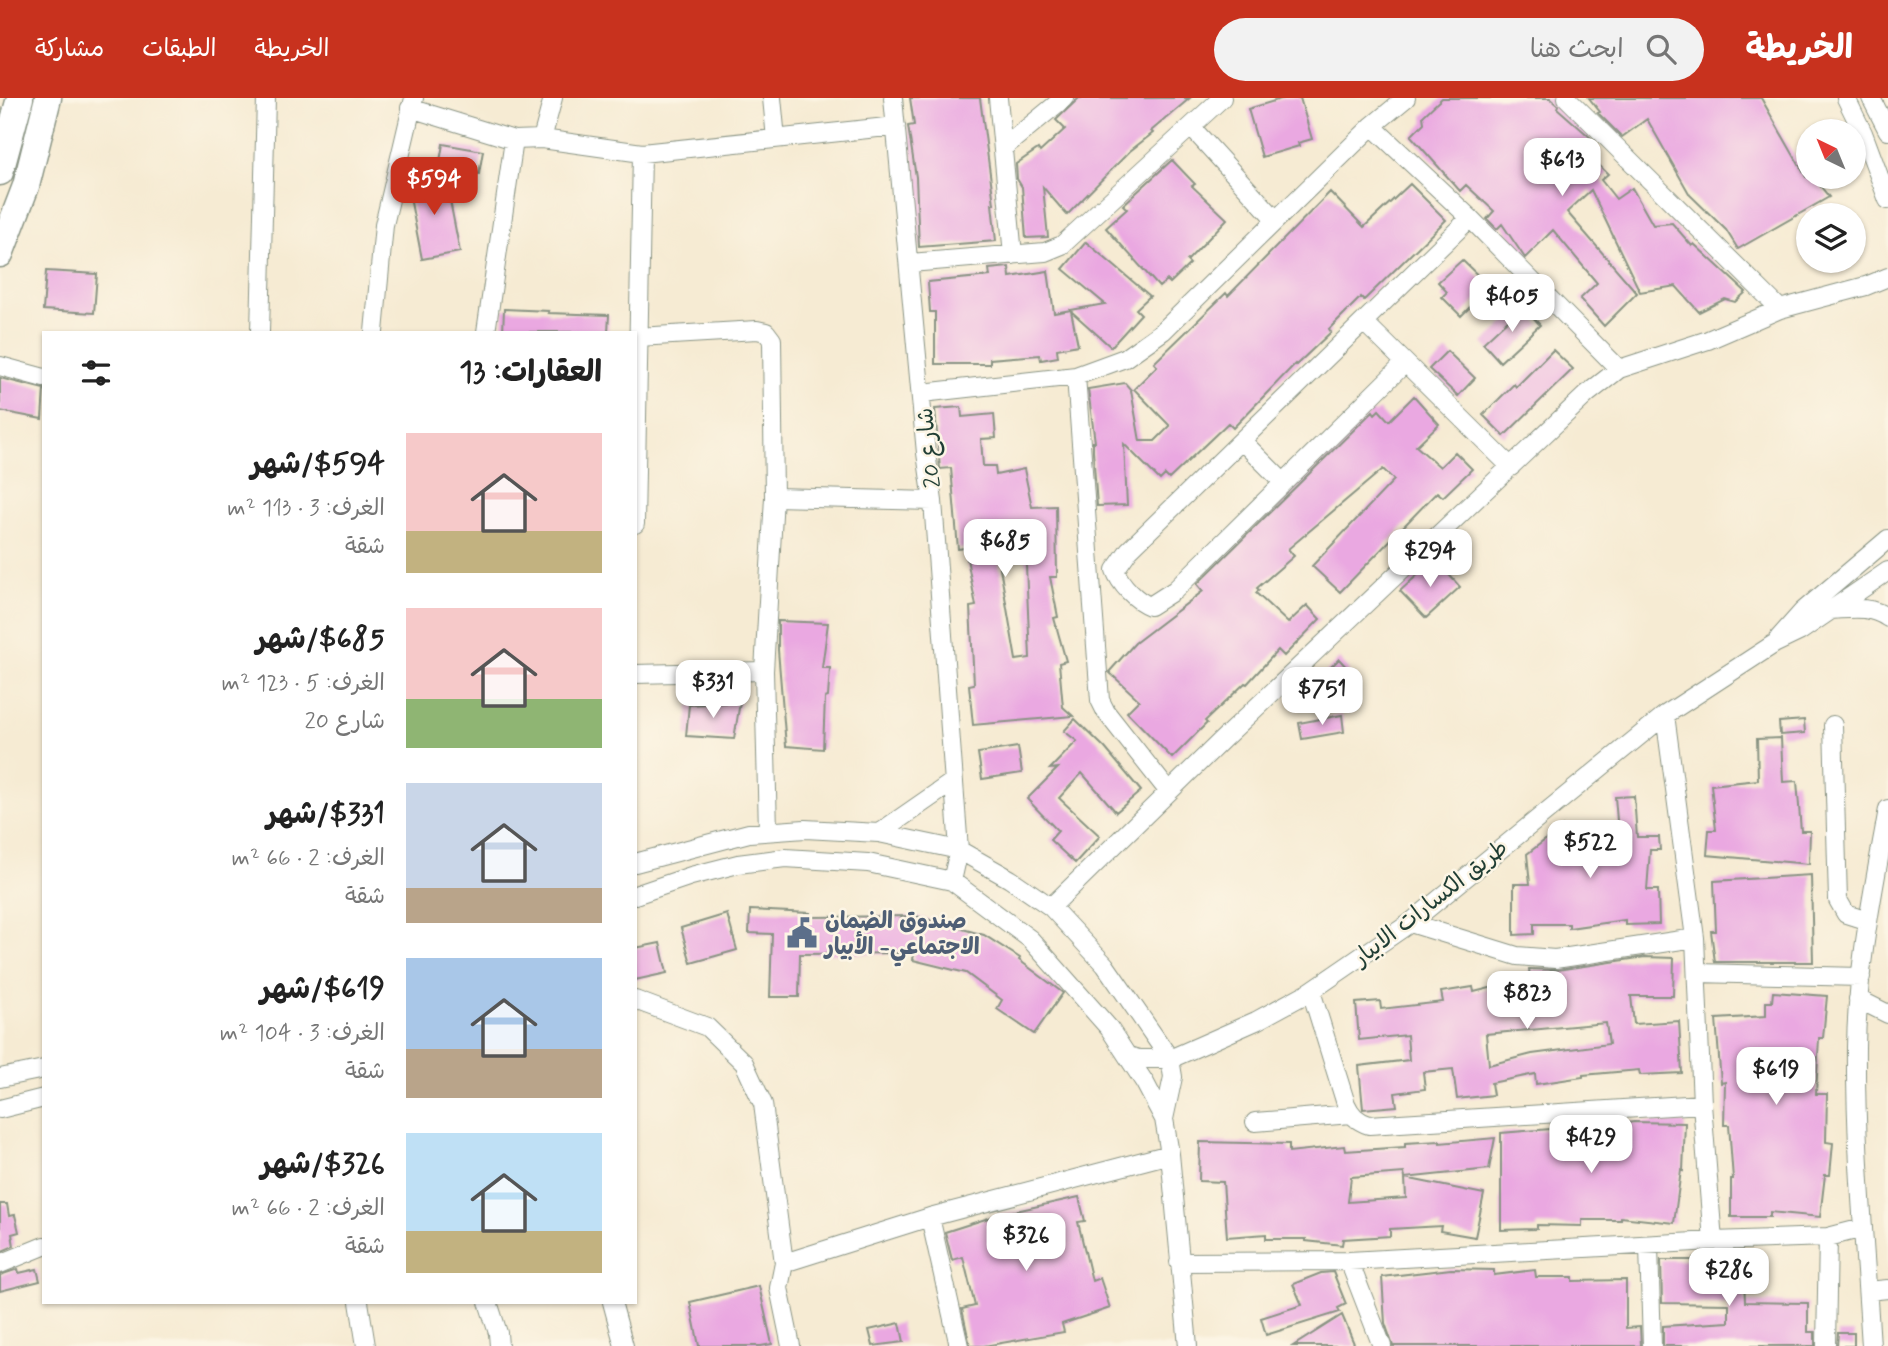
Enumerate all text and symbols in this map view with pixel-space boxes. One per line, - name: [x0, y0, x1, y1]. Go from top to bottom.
- search box: [1214, 18, 1704, 81]
- text: الخريطة: [1746, 27, 1853, 71]
- icon: search: [1642, 30, 1680, 68]
- text: ابحث هنا: [1530, 33, 1624, 67]
- text: مشاركة: [35, 34, 104, 65]
- text: الطبقات: [142, 34, 217, 65]
- text: الخريطة: [255, 34, 329, 65]
- north arrow: [1796, 119, 1866, 189]
- map controls: [1796, 119, 1866, 273]
- pin: $613: [1521, 139, 1603, 198]
- text: $613: [1540, 146, 1584, 176]
- pin: $594: [393, 158, 475, 217]
- text: $594: [407, 165, 461, 195]
- button: layers: [1796, 203, 1866, 273]
- pin: $405: [1471, 274, 1553, 334]
- text: $405: [1486, 282, 1538, 312]
- text: العقارات: 13: [459, 353, 602, 392]
- icon: filters: [77, 354, 115, 392]
- street label: شارع 20: [911, 406, 949, 489]
- text: $594/شهر: [251, 445, 385, 484]
- icon: home: [462, 461, 546, 545]
- text: الغرف: 3 · 113 m²: [227, 494, 385, 524]
- pin: $685: [964, 519, 1046, 579]
- text: $685: [980, 527, 1030, 557]
- pin: $294: [1389, 530, 1471, 589]
- text: شقة: [345, 532, 385, 562]
- text: $294: [1404, 537, 1456, 567]
- text: $685/شهر: [256, 620, 385, 659]
- icon: home: [462, 636, 546, 720]
- pin: $331: [672, 660, 754, 720]
- text: $331: [692, 668, 734, 698]
- pin: $751: [1281, 668, 1363, 727]
- text: الغرف: 5 · 123 m²: [222, 669, 385, 699]
- text: $751: [1298, 675, 1346, 705]
- text: شارع 20: [305, 707, 385, 737]
- text: $331/شهر: [266, 795, 385, 834]
- icon: home: [462, 811, 546, 895]
- pin: $522: [1549, 820, 1631, 880]
- text: $522: [1563, 828, 1617, 858]
- street label: طريق الكسارات الابيار: [1346, 834, 1515, 975]
- text: الغرف: 2 · 66 m²: [231, 844, 385, 874]
- text: شقة: [345, 882, 385, 912]
- place label: صندوق الضمان الاجتماعي- الأبيار: [823, 907, 980, 967]
- public building icon: صندوق الضمان الاجتماعي- الأبيار: [785, 916, 819, 950]
- text: $619/شهر: [260, 970, 385, 1009]
- pin: $823: [1486, 972, 1568, 1031]
- text: $823: [1503, 979, 1551, 1009]
- icon: home: [462, 986, 546, 1070]
- text: الغرف: 3 · 104 m²: [220, 1019, 385, 1049]
- pin: $619: [1735, 1048, 1817, 1107]
- text: $619: [1752, 1055, 1800, 1085]
- text: شقة: [345, 1057, 385, 1087]
- pin: $429: [1550, 1116, 1632, 1175]
- text: $429: [1565, 1123, 1617, 1153]
- text: $326/شهر: [261, 1145, 385, 1184]
- icon: home: [462, 1161, 546, 1245]
- text: الغرف: 2 · 66 m²: [231, 1194, 385, 1224]
- pin: $326: [985, 1214, 1067, 1273]
- text: $326: [1003, 1221, 1049, 1251]
- text: شقة: [345, 1232, 385, 1262]
- pin: $286: [1688, 1248, 1770, 1308]
- text: $286: [1705, 1256, 1753, 1286]

